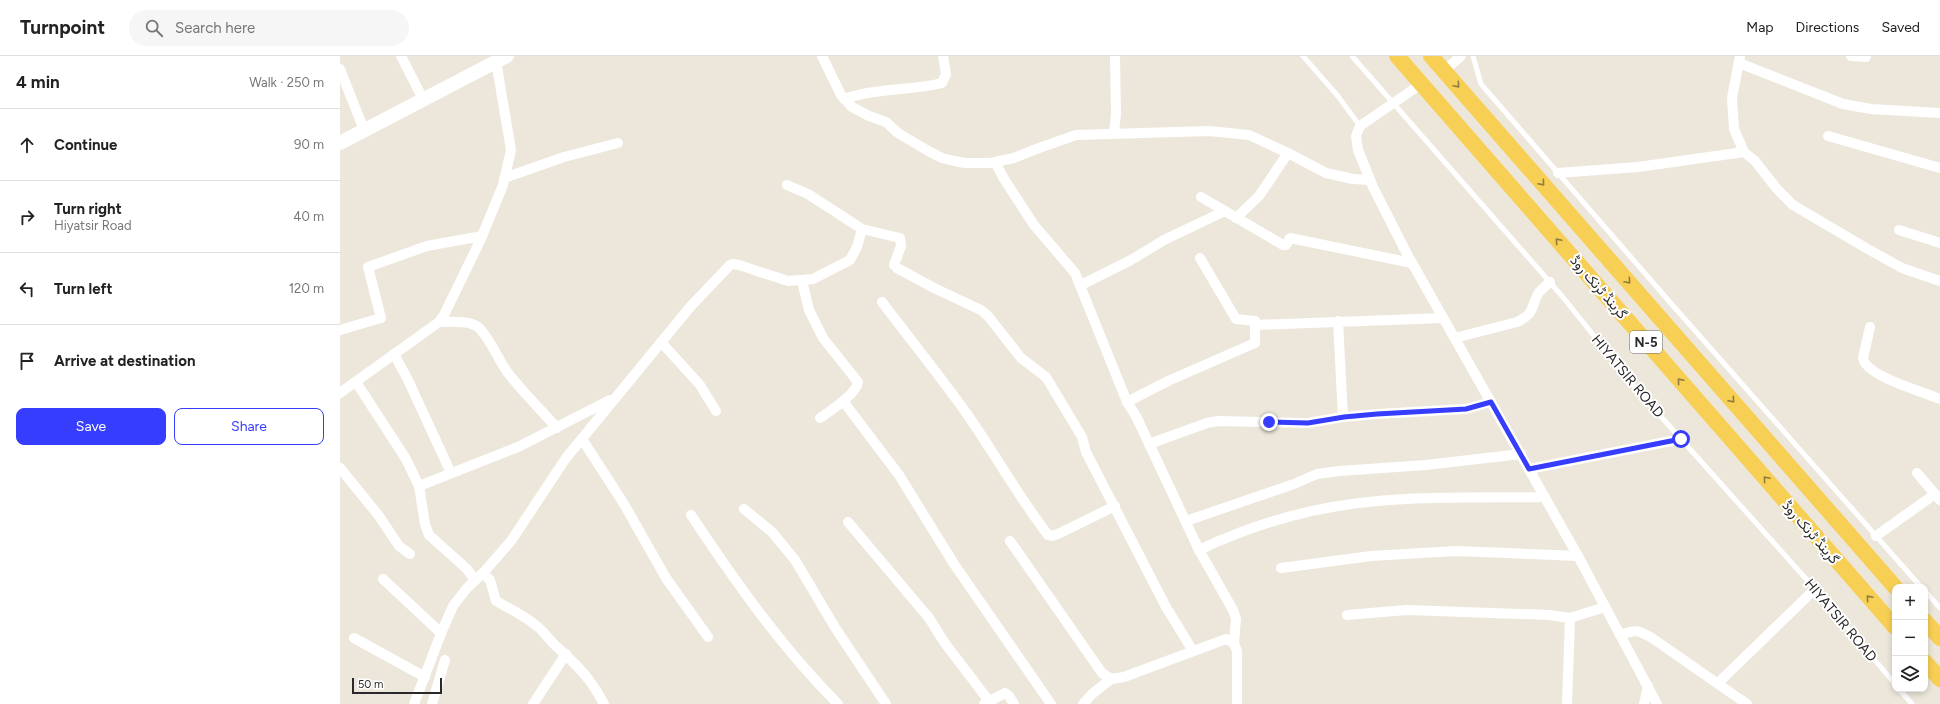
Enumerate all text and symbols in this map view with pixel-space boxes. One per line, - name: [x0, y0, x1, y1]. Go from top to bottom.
- search box: [129, 10, 409, 46]
- text: Turnpoint: [20, 16, 105, 39]
- icon: search: [143, 17, 165, 39]
- text: Search here: [175, 19, 255, 37]
- text: Map: [1746, 19, 1774, 36]
- text: Directions: [1796, 19, 1859, 36]
- text: Saved: [1881, 19, 1920, 36]
- text: 4 min: [16, 72, 60, 92]
- text: Walk · 250 m: [249, 75, 324, 90]
- one-way arrow: [1452, 81, 1459, 88]
- icon: ahead: [16, 134, 38, 156]
- text: Continue: [54, 136, 117, 154]
- text: 90 m: [294, 137, 324, 152]
- one-way arrow: [1538, 179, 1545, 186]
- text: Turn right: [54, 200, 122, 218]
- icon: right: [16, 206, 38, 228]
- text: 40 m: [293, 209, 324, 224]
- text: Hiyatsir Road: [54, 218, 132, 233]
- one-way arrow: [1555, 238, 1562, 245]
- street label: گرینڈ ٹرنک روڈ: [1567, 252, 1631, 322]
- one-way arrow: [1623, 276, 1631, 284]
- icon: left: [16, 278, 38, 300]
- text: Turn left: [54, 280, 112, 298]
- text: 120 m: [289, 281, 324, 296]
- street label: HIYATSIR ROAD: [1588, 331, 1667, 421]
- road number: N-5: [1630, 331, 1662, 353]
- icon: arrive: [16, 350, 38, 372]
- text: Arrive at destination: [54, 352, 195, 370]
- one-way arrow: [1677, 378, 1685, 386]
- one-way arrow: [1727, 395, 1735, 403]
- button: Save: [16, 408, 166, 445]
- button: Share: [174, 408, 324, 445]
- route end: [1260, 413, 1278, 431]
- route start: [1672, 430, 1690, 448]
- one-way arrow: [1763, 476, 1770, 484]
- street label: گرینڈ ٹرنک روڈ: [1779, 497, 1843, 567]
- street label: HIYATSIR ROAD: [1801, 575, 1880, 665]
- map controls: [1892, 584, 1928, 692]
- button: +: [1892, 584, 1928, 620]
- one-way arrow: [1867, 595, 1874, 603]
- button: −: [1892, 620, 1928, 656]
- button: layers: [1892, 656, 1928, 692]
- scale bar: [352, 676, 442, 695]
- text: 50 m: [358, 678, 383, 691]

